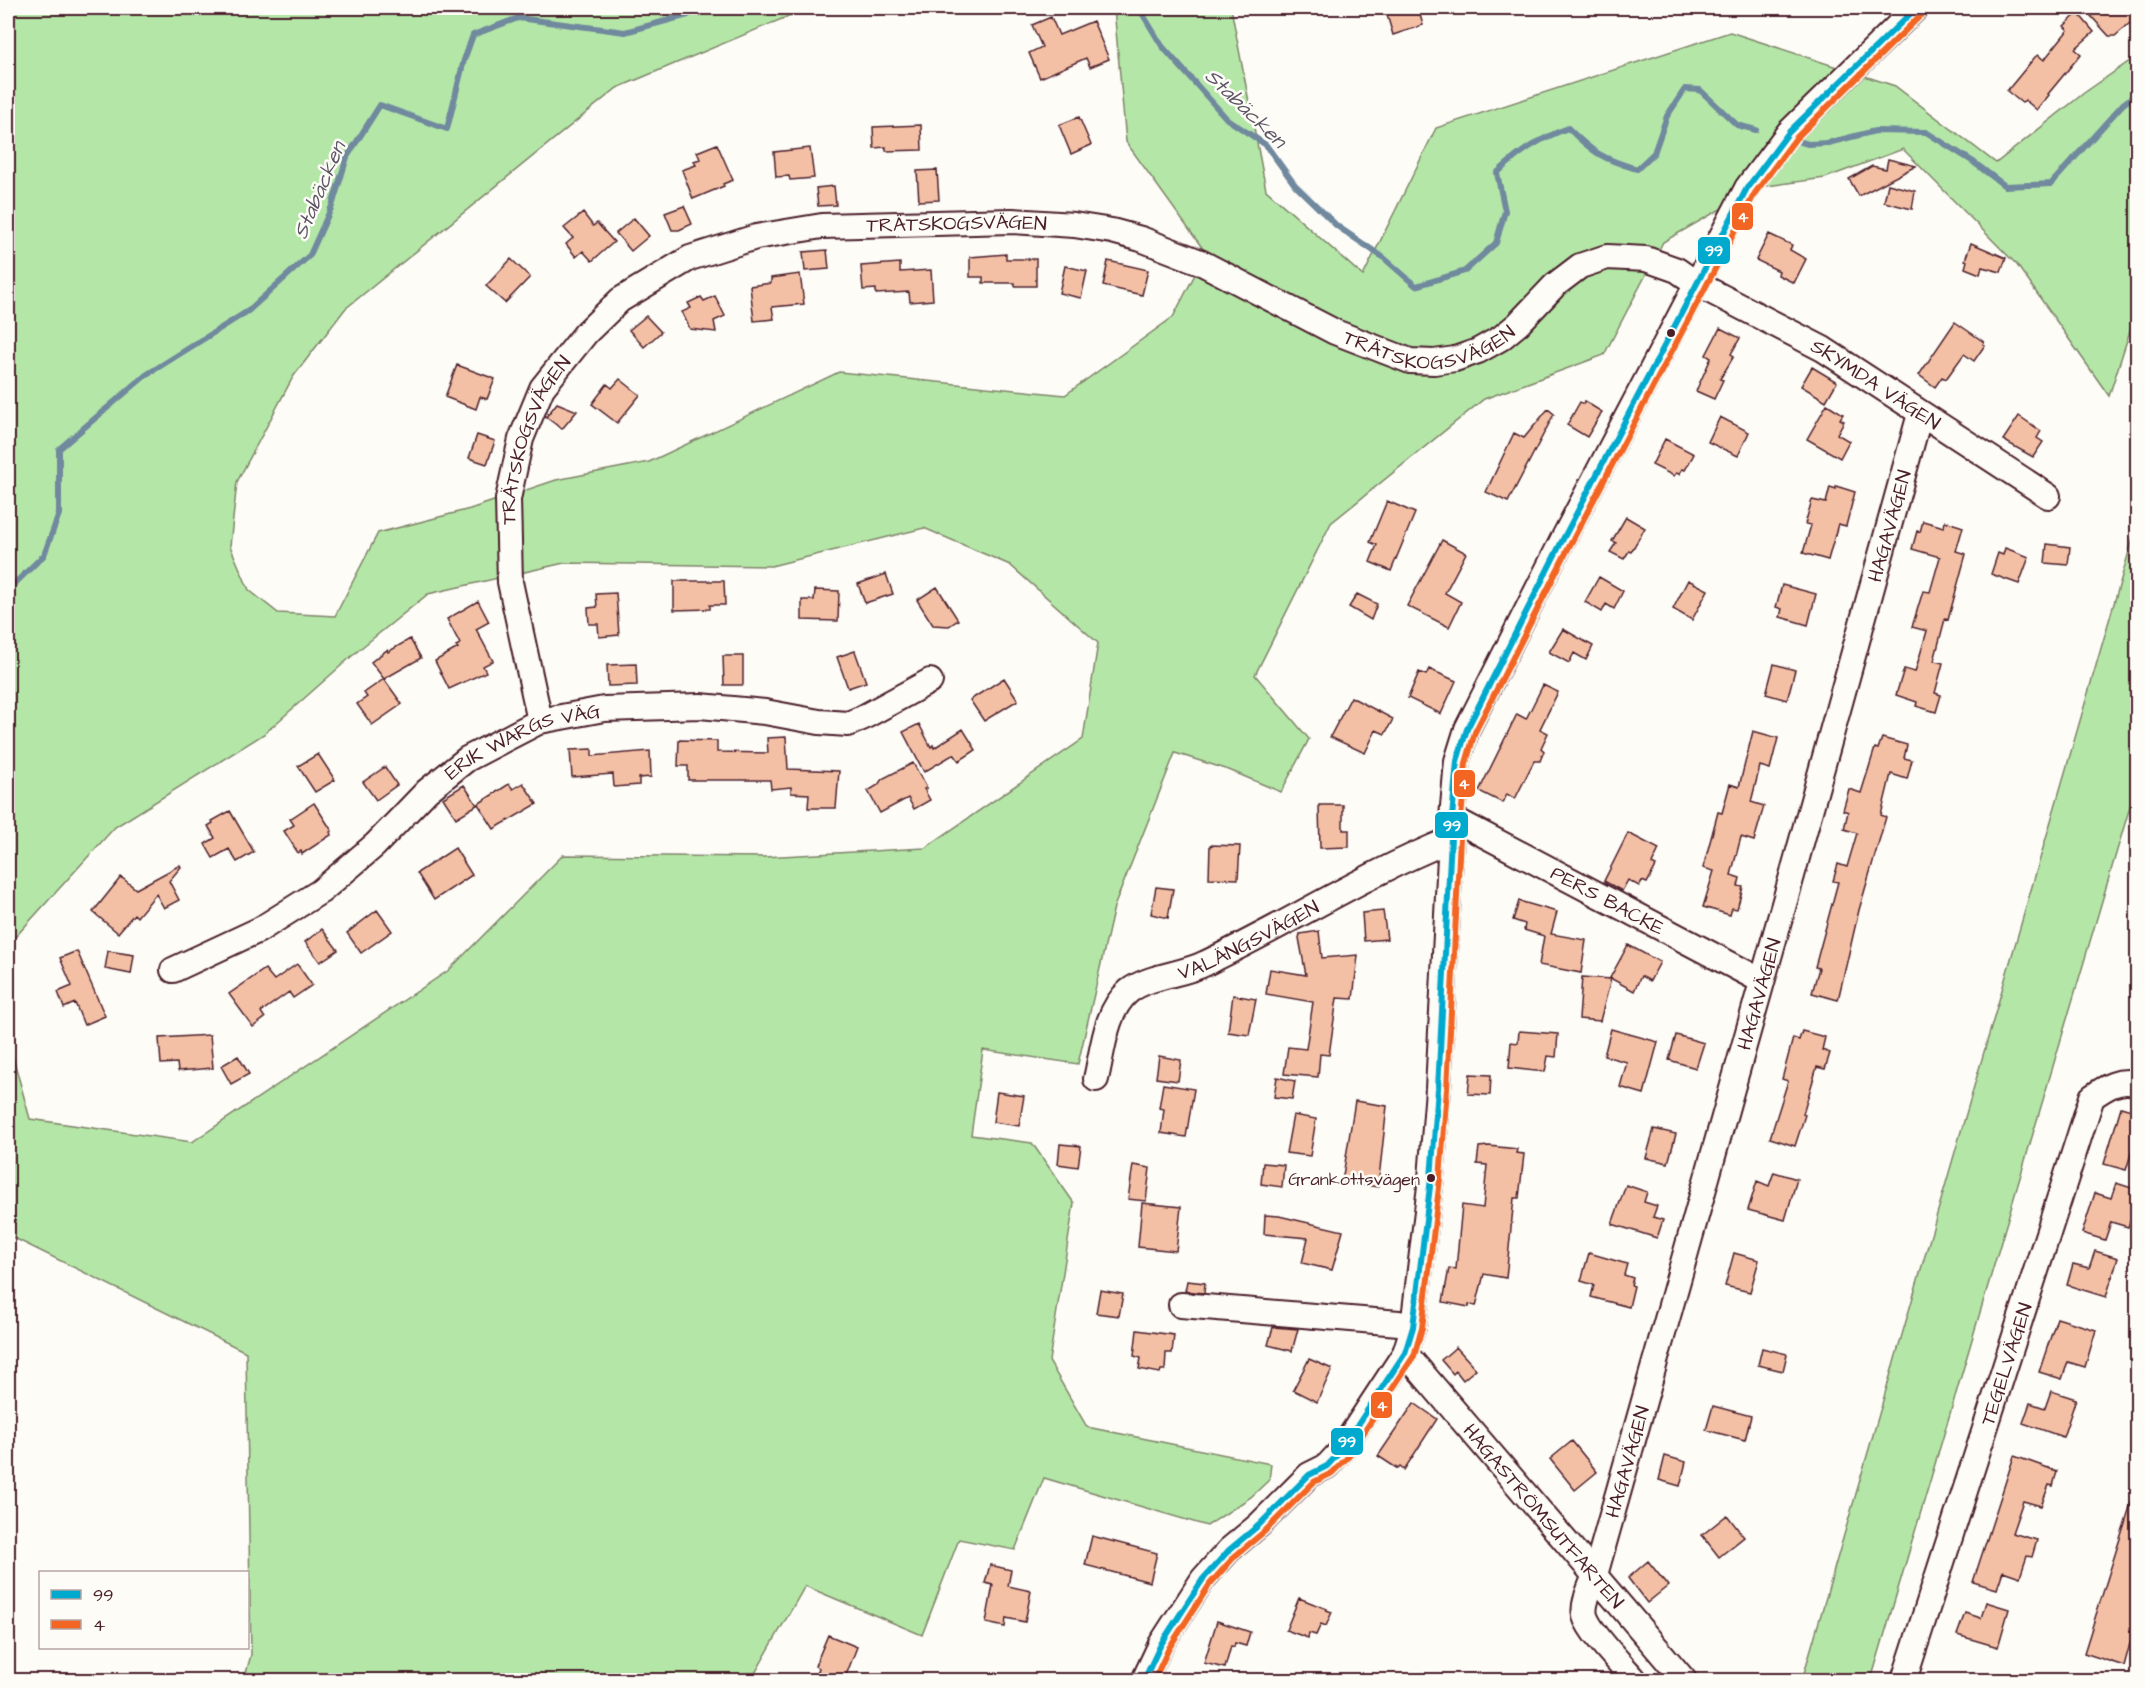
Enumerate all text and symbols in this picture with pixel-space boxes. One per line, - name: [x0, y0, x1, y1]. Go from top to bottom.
- water label: Stabäcken: [1198, 62, 1294, 156]
- water label: Stabäcken: [286, 136, 354, 243]
- line badge: 4: [1731, 202, 1754, 231]
- text: 4: [1738, 206, 1749, 228]
- street label: TRÄTSKOGSVÄGEN: [866, 208, 1048, 240]
- line badge: 99: [1697, 236, 1731, 265]
- text: 99: [1705, 240, 1723, 262]
- street label: TRÄTSKOGSVÄGEN: [1337, 310, 1519, 344]
- text: TRÄTSKOGSVÄGEN: [1339, 319, 1522, 377]
- unlabelled marker: [1665, 327, 1677, 339]
- street label: SKYMDA VÄGEN: [1806, 332, 1946, 437]
- street label: TRÄTSKOGSVÄGEN: [495, 350, 578, 525]
- street label: HAGAVÄGEN: [1861, 467, 1919, 585]
- street label: ERIK WARGS VÄG: [439, 697, 603, 787]
- line badge: 4: [1453, 769, 1476, 798]
- text: 4: [1459, 773, 1470, 795]
- line badge: 99: [1434, 811, 1469, 839]
- text: 99: [1443, 815, 1461, 837]
- street label: PERS BACKE: [1546, 859, 1669, 942]
- street label: VALÄNGSVÄGEN: [1175, 893, 1324, 987]
- street label: HAGAVÄGEN: [1731, 935, 1789, 1053]
- place label: Grankottsvägen: [1288, 1167, 1420, 1193]
- marker: Grankottsvägen: [1425, 1172, 1437, 1184]
- street label: TEGELVÄGEN: [1974, 1299, 2040, 1429]
- line badge: 4: [1370, 1391, 1393, 1419]
- text: 4: [1377, 1395, 1388, 1417]
- street label: HAGAVÄGEN: [1599, 1403, 1657, 1521]
- street label: HAGASTRÖMSUTFARTEN: [1456, 1418, 1630, 1615]
- line badge: 99: [1330, 1427, 1364, 1456]
- text: 99: [1338, 1431, 1356, 1453]
- legend: [39, 1571, 249, 1649]
- text: 99: [93, 1583, 114, 1608]
- text: 4: [93, 1613, 105, 1638]

